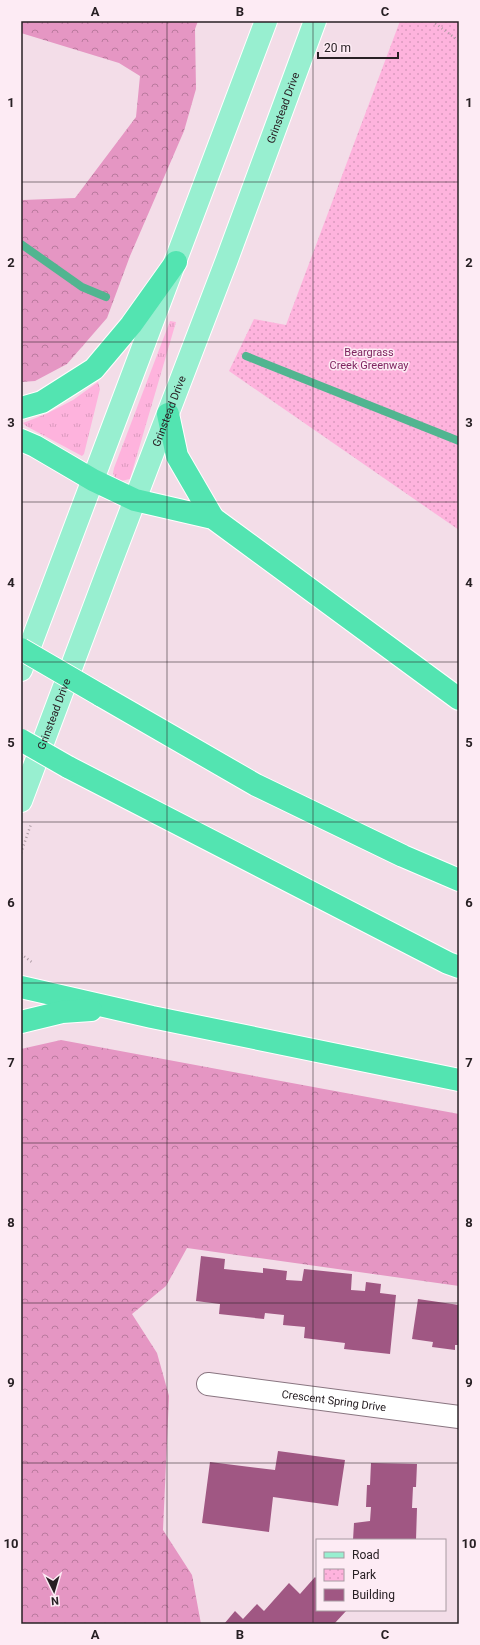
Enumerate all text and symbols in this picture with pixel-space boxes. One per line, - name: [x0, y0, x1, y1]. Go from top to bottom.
- text: A: [91, 4, 100, 19]
- text: B: [236, 4, 244, 19]
- text: C: [381, 4, 390, 19]
- scale bar: [318, 34, 398, 60]
- text: 20 m: [324, 41, 351, 55]
- street label: Grinstead Drive: [264, 71, 303, 145]
- text: 1: [7, 95, 15, 110]
- text: 1: [465, 95, 473, 110]
- text: 2: [7, 255, 15, 270]
- text: 2: [465, 255, 473, 270]
- park label: Beargrass Creek Greenway: [330, 346, 409, 372]
- street label: Grinstead Drive: [150, 374, 189, 449]
- text: 3: [7, 415, 15, 430]
- text: 3: [465, 415, 473, 430]
- text: 4: [7, 575, 15, 590]
- text: 4: [465, 575, 473, 590]
- street label: Grinstead Drive: [35, 677, 74, 751]
- text: 5: [7, 735, 15, 750]
- text: 5: [465, 735, 473, 750]
- text: 6: [7, 895, 15, 910]
- text: 6: [465, 895, 473, 910]
- text: 7: [7, 1055, 15, 1070]
- text: 7: [465, 1055, 473, 1070]
- text: 8: [7, 1215, 15, 1230]
- text: 8: [465, 1215, 473, 1230]
- text: 9: [7, 1375, 15, 1390]
- text: 9: [465, 1375, 473, 1390]
- street label: Crescent Spring Drive: [281, 1388, 387, 1414]
- text: 10: [4, 1536, 18, 1551]
- text: 10: [462, 1536, 476, 1551]
- legend: [316, 1539, 446, 1611]
- text: Road: [352, 1548, 380, 1562]
- text: Park: [352, 1568, 377, 1582]
- north arrow: [34, 1571, 74, 1611]
- text: Building: [352, 1588, 395, 1602]
- text: N: [50, 1594, 59, 1607]
- text: A: [91, 1627, 100, 1642]
- text: B: [236, 1627, 244, 1642]
- text: C: [381, 1627, 390, 1642]

